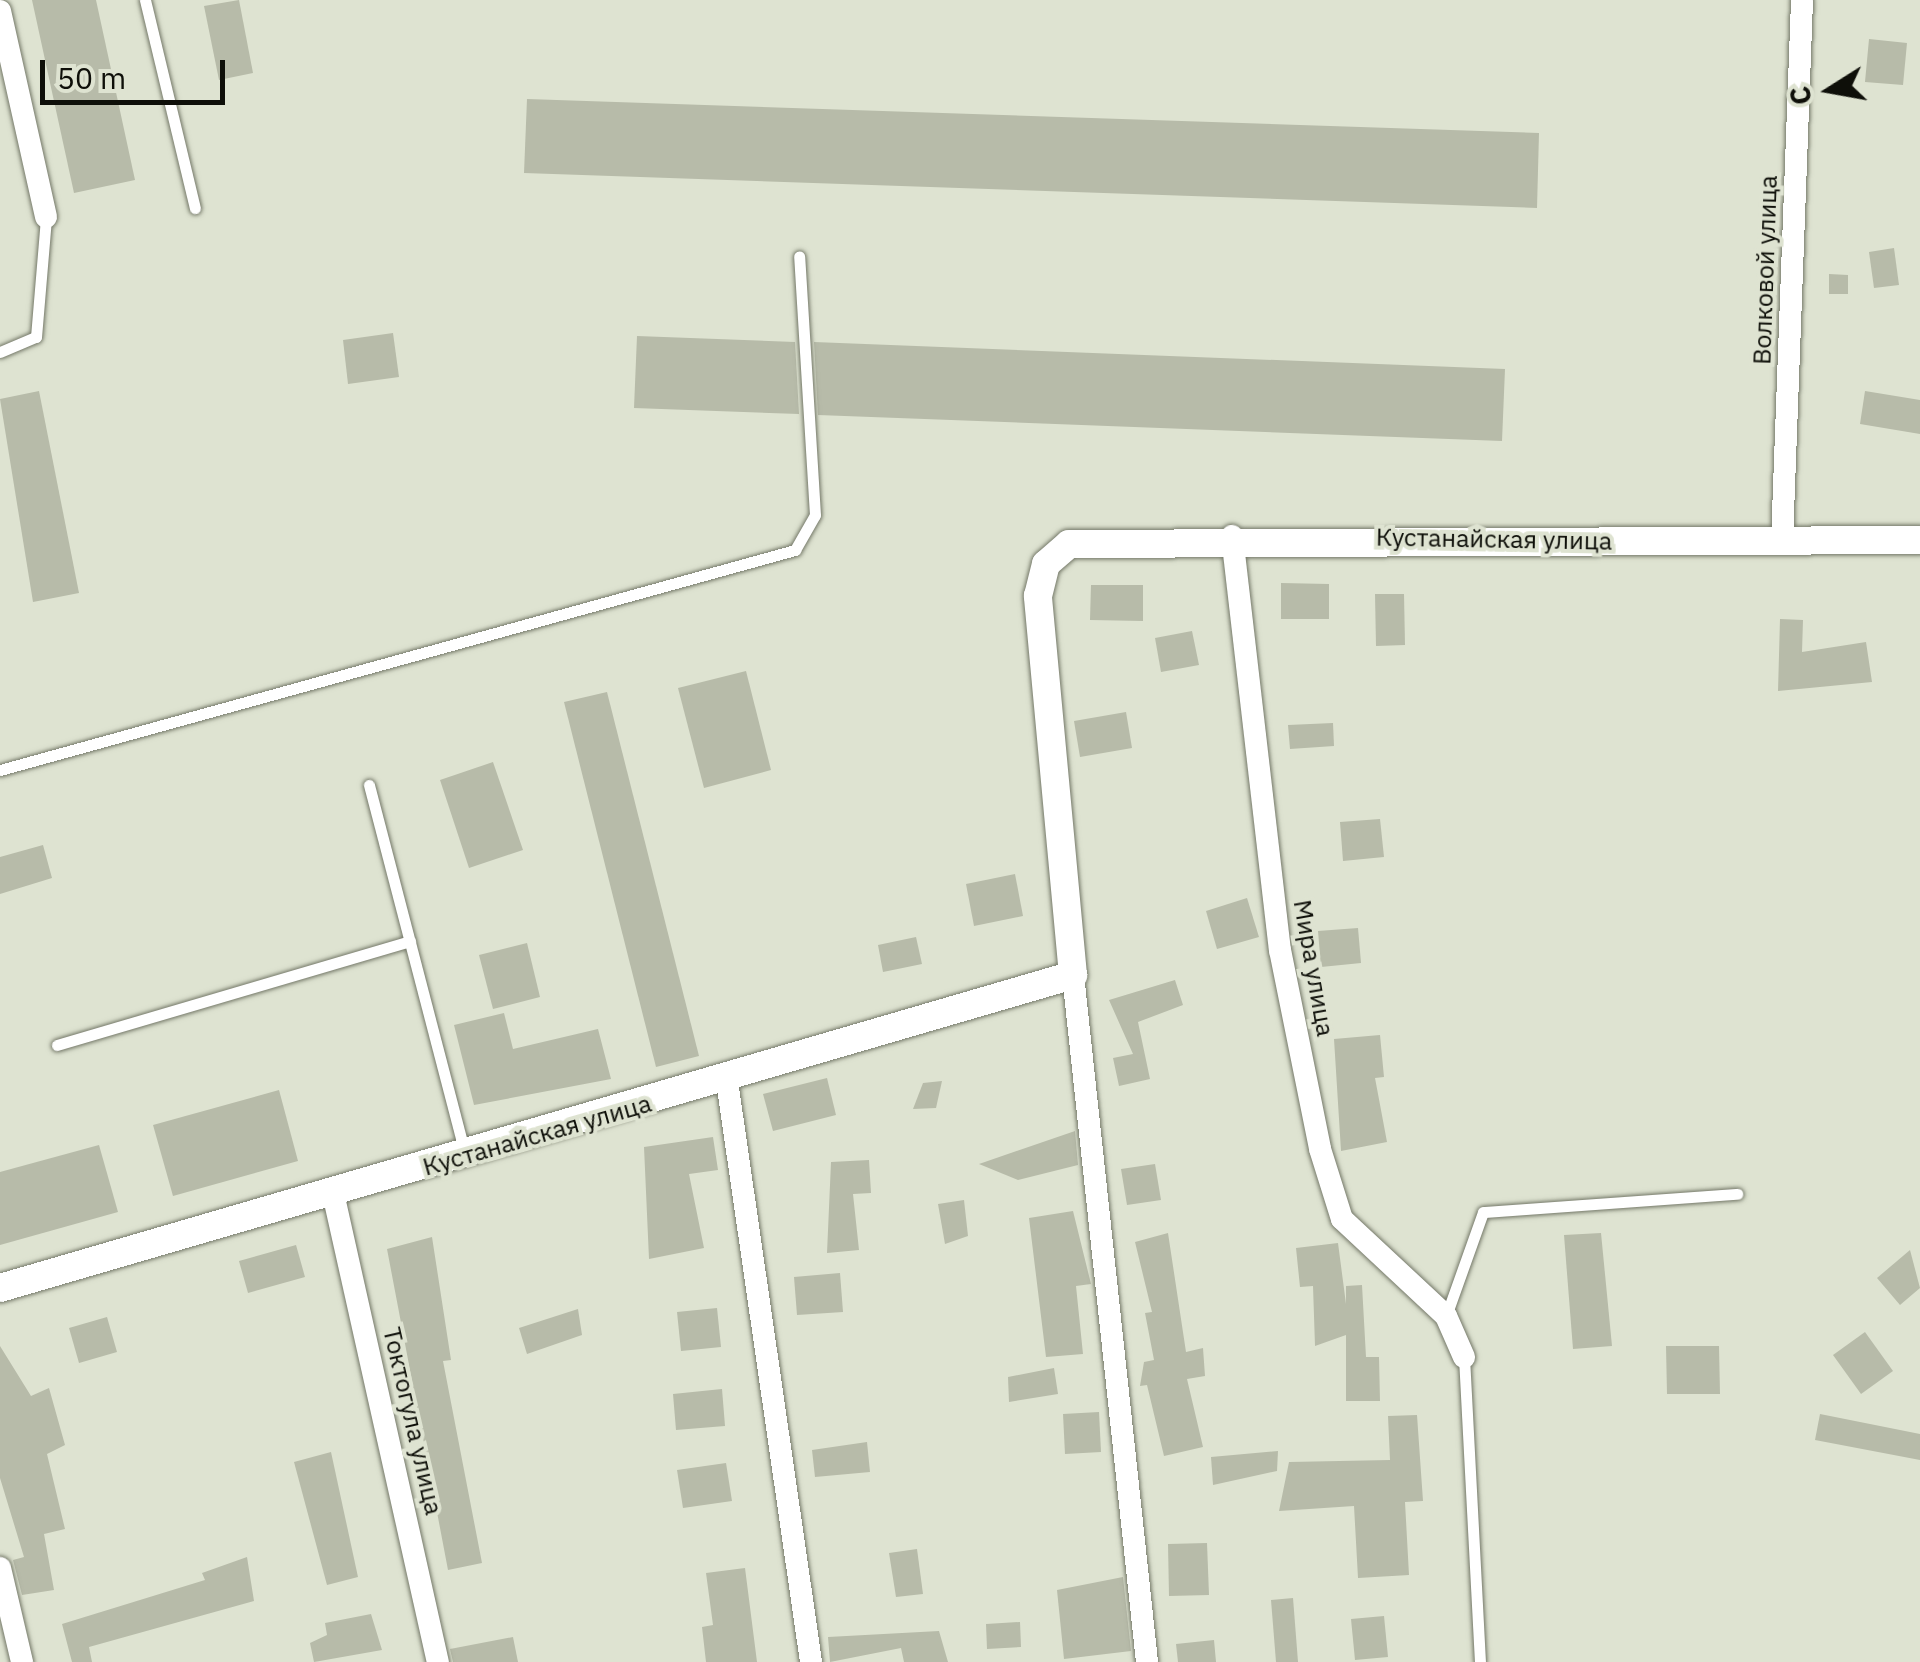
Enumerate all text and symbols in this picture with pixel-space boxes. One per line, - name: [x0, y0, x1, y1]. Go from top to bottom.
- scale bar: [45, 40, 230, 102]
- north arrow: [1780, 40, 1880, 140]
- text: 50 m: [57, 58, 126, 97]
- text: С: [1780, 83, 1820, 108]
- street label: Волковой улица: [1747, 175, 1783, 365]
- street label: Кустанайская улица: [1376, 522, 1612, 556]
- street label: Мира улица: [1287, 897, 1341, 1039]
- street label: Кустанайская улица: [419, 1088, 655, 1182]
- street label: Токтогула улица: [377, 1324, 449, 1518]

